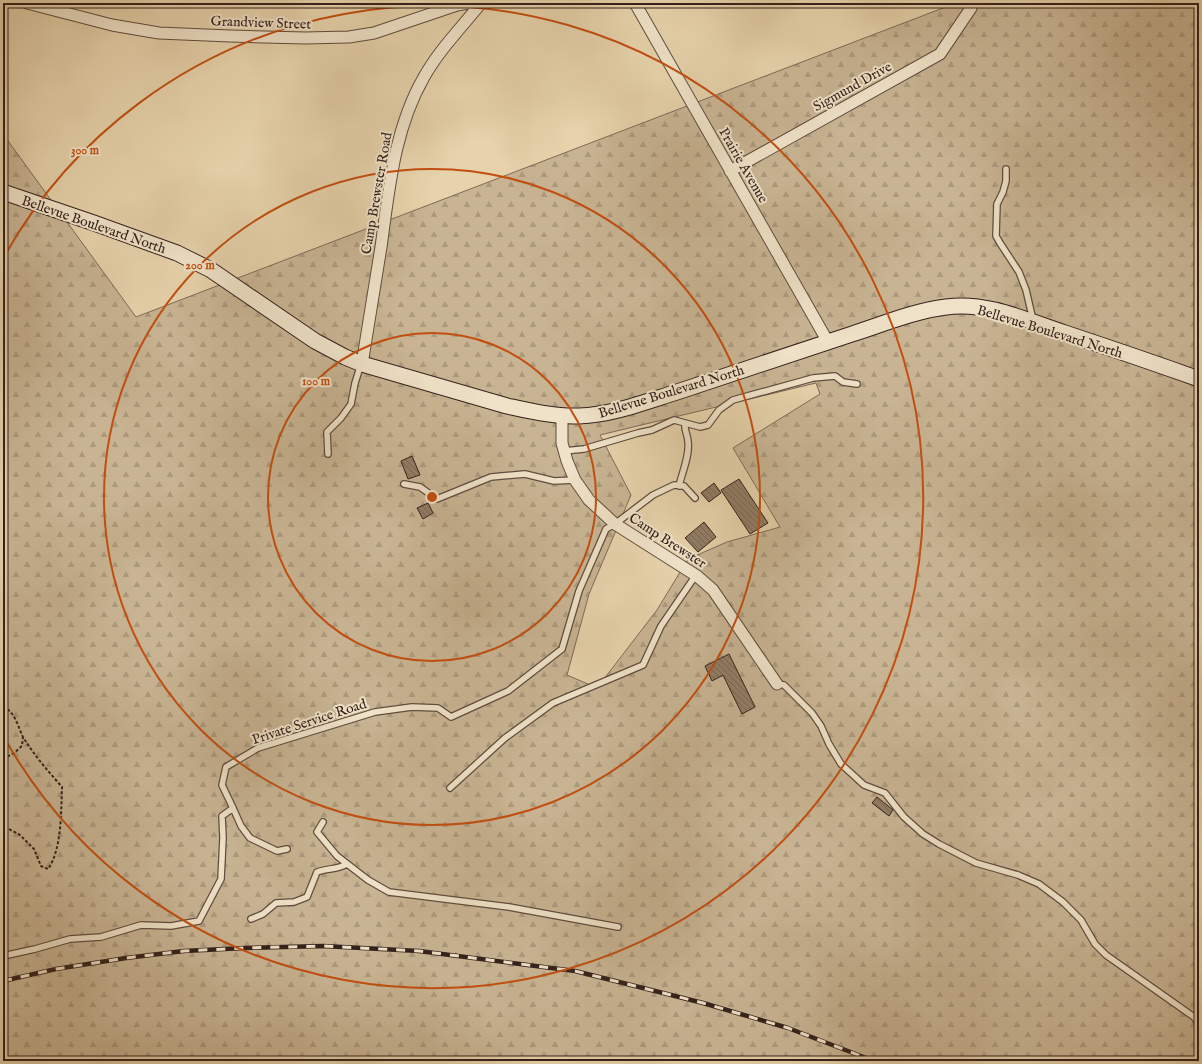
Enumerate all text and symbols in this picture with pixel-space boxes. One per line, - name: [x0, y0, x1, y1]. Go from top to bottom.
- street label: Grandview Street: [210, 12, 312, 34]
- street label: Sigmund Drive: [810, 58, 895, 116]
- street label: Prairie Avenue: [714, 125, 772, 207]
- street label: Camp Brewster Road: [357, 130, 397, 256]
- text: 300 m: [71, 143, 100, 158]
- street label: Bellevue Boulevard North: [19, 192, 169, 258]
- text: 200 m: [185, 258, 215, 273]
- street label: Bellevue Boulevard North: [975, 301, 1125, 363]
- street label: Bellevue Boulevard North: [596, 361, 747, 423]
- text: 100 m: [302, 374, 331, 389]
- centre of rings: [425, 490, 439, 504]
- street label: Camp Brewster: [625, 509, 710, 573]
- street label: Private Service Road: [250, 695, 369, 749]

